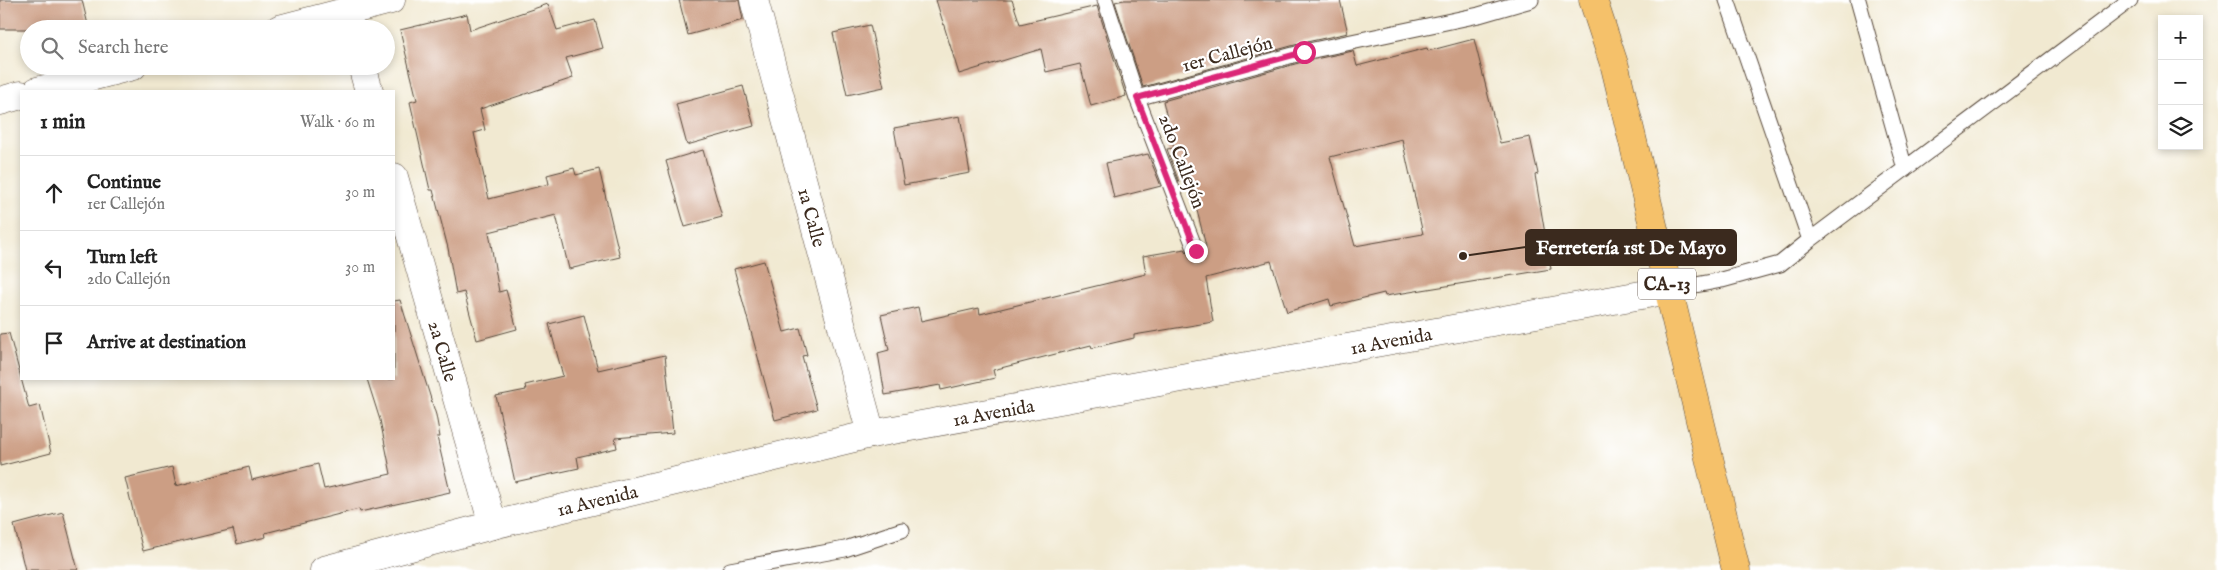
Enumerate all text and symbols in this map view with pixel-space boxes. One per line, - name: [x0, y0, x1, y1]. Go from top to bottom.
- map controls: [2158, 15, 2203, 150]
- button: +: [2158, 15, 2203, 60]
- search box: [20, 20, 395, 75]
- street label: 1er Callejón: [1180, 31, 1275, 79]
- icon: search: [38, 34, 66, 62]
- text: Search here: [78, 36, 169, 60]
- route start: [1293, 41, 1316, 64]
- button: −: [2158, 60, 2203, 105]
- button: layers: [2158, 105, 2203, 150]
- text: 1 min: [40, 109, 85, 136]
- street label: 2do Callejón: [1152, 111, 1210, 212]
- text: Walk · 60 m: [300, 113, 375, 133]
- text: Continue: [87, 171, 161, 195]
- icon: ahead: [40, 179, 68, 207]
- text: 30 m: [345, 183, 375, 203]
- street label: 1a Calle: [791, 186, 830, 250]
- text: 1er Callejón: [87, 195, 165, 215]
- callout: Ferretería 1st De Mayo: [1526, 230, 1736, 265]
- text: Ferretería 1st De Mayo: [1536, 236, 1726, 261]
- route end: [1185, 240, 1208, 263]
- text: Turn left: [87, 246, 158, 270]
- icon: left: [40, 254, 68, 282]
- text: 30 m: [345, 258, 375, 278]
- road number: CA-13: [1638, 268, 1696, 300]
- text: 2do Callejón: [87, 270, 170, 290]
- street label: 2a Calle: [422, 318, 462, 385]
- street label: 1a Avenida: [1349, 323, 1435, 361]
- icon: arrive: [40, 329, 68, 357]
- text: Arrive at destination: [87, 331, 246, 355]
- street label: 1a Avenida: [951, 395, 1037, 433]
- street label: 1a Avenida: [555, 480, 641, 523]

